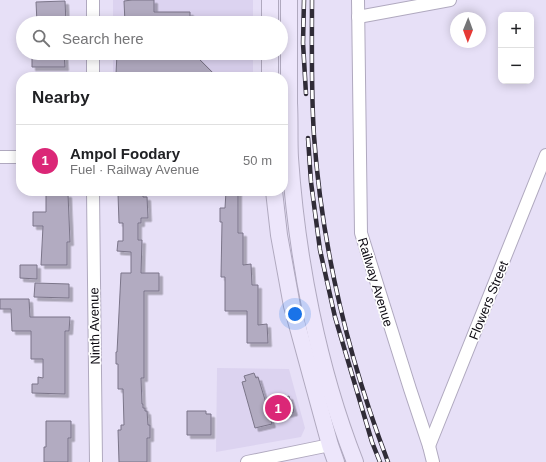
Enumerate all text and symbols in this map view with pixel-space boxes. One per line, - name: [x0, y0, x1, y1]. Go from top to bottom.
- north arrow: [450, 12, 486, 48]
- map controls: [498, 12, 534, 84]
- button: +: [498, 12, 534, 48]
- search box: [16, 16, 288, 60]
- icon: search: [30, 27, 52, 49]
- text: Search here: [62, 30, 144, 47]
- button: −: [498, 48, 534, 84]
- text: Nearby: [32, 88, 90, 107]
- text: Ampol Foodary: [70, 145, 180, 162]
- text: 1: [41, 153, 49, 168]
- text: 50 m: [243, 153, 272, 168]
- text: Fuel · Railway Avenue: [70, 162, 199, 177]
- street label: Railway Avenue: [355, 236, 396, 328]
- street label: Flowers Street: [466, 258, 511, 342]
- street label: Ninth Avenue: [86, 287, 103, 365]
- your location: [285, 304, 305, 324]
- pin: 1: [265, 393, 291, 423]

